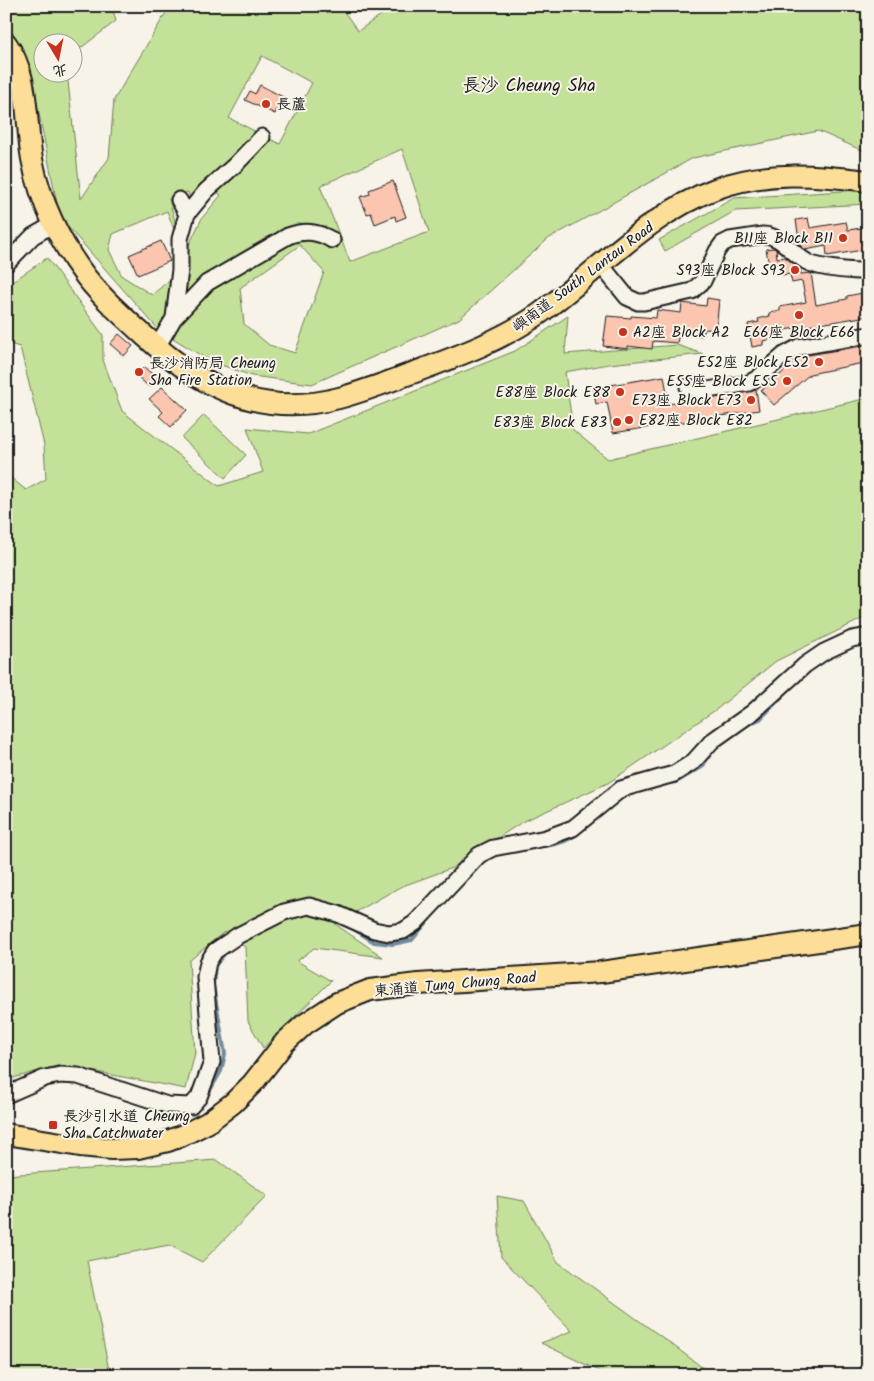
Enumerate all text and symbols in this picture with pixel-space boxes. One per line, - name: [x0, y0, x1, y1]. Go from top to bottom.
- north arrow: [32, 32, 82, 82]
- text: 北: [51, 58, 69, 82]
- district label: 長沙 Cheung Sha: [462, 72, 596, 101]
- place label: 長蘆: [276, 93, 306, 117]
- marker: 長蘆: [260, 98, 272, 110]
- street label: 嶼南道 South Lantau Road: [508, 216, 660, 339]
- place label: B11座 Block B11: [734, 227, 833, 251]
- marker: B11座 Block B11: [837, 232, 849, 244]
- place label: S93座 Block S93: [677, 259, 785, 283]
- marker: S93座 Block S93: [789, 264, 801, 276]
- marker: E66座 Block E66: [793, 309, 805, 321]
- place label: A2座 Block A2: [633, 321, 729, 345]
- place label: E66座 Block E66: [743, 321, 855, 345]
- marker: A2座 Block A2: [617, 326, 629, 338]
- place label: E52座 Block E52: [697, 351, 809, 375]
- place label: 長沙消防局 Cheung Sha Fire Station: [149, 352, 276, 393]
- marker: E52座 Block E52: [813, 356, 825, 368]
- marker: 長沙消防局 Cheung Sha Fire Station: [133, 366, 145, 378]
- place label: E55座 Block E55: [666, 370, 778, 394]
- marker: E55座 Block E55: [781, 375, 793, 387]
- place label: E88座 Block E88: [496, 381, 611, 405]
- marker: E88座 Block E88: [614, 386, 626, 398]
- place label: E73座 Block E73: [632, 389, 741, 413]
- marker: E73座 Block E73: [745, 394, 757, 406]
- place label: E82座 Block E82: [639, 409, 753, 433]
- place label: E83座 Block E83: [493, 411, 607, 435]
- marker: E82座 Block E82: [623, 414, 635, 426]
- marker: E83座 Block E83: [611, 416, 623, 428]
- street label: 東涌道 Tung Chung Road: [373, 966, 538, 1004]
- place label: 長沙引水道 Cheung Sha Catchwater: [63, 1105, 190, 1146]
- marker: 長沙引水道 Cheung Sha Catchwater: [47, 1119, 59, 1131]

